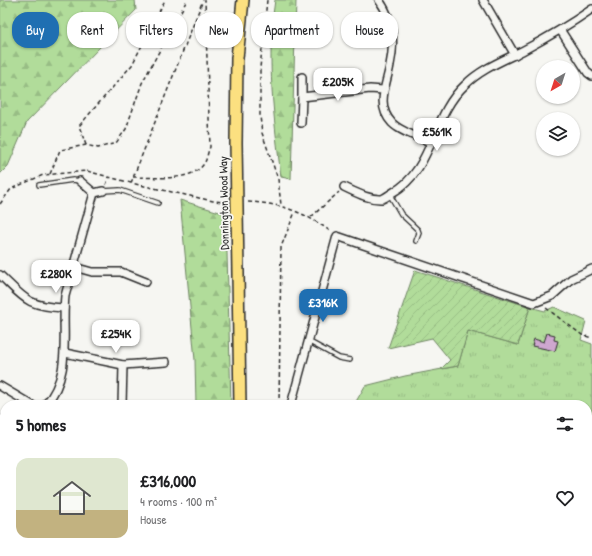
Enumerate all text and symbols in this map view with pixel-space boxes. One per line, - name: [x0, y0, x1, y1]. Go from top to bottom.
- chip: Buy: [12, 12, 59, 48]
- chip: Rent: [67, 12, 118, 48]
- chip: Filters: [126, 12, 187, 48]
- chip: New: [195, 12, 243, 48]
- chip: Apartment: [251, 12, 333, 48]
- chip: House: [341, 12, 398, 48]
- north arrow: [536, 60, 580, 104]
- map controls: [536, 60, 580, 156]
- pin: £205K: [310, 68, 366, 102]
- text: £205K: [322, 72, 354, 90]
- button: layers: [536, 112, 580, 156]
- pin: £561K: [409, 118, 465, 152]
- text: £561K: [422, 122, 452, 140]
- street label: Donnington Wood Way: [214, 156, 233, 250]
- pin: £280K: [28, 260, 84, 294]
- text: £280K: [40, 264, 72, 282]
- pin: £316K: [295, 289, 351, 323]
- text: £316K: [308, 293, 338, 311]
- pin: £254K: [88, 320, 144, 354]
- text: £254K: [101, 324, 131, 342]
- text: 5 homes: [16, 413, 66, 436]
- icon: filters: [554, 413, 576, 435]
- text: £316,000: [140, 469, 196, 492]
- icon: home: [48, 474, 96, 522]
- icon: heart: [554, 487, 576, 509]
- text: 4 rooms · 100 m²: [140, 492, 217, 510]
- text: House: [140, 510, 167, 528]

